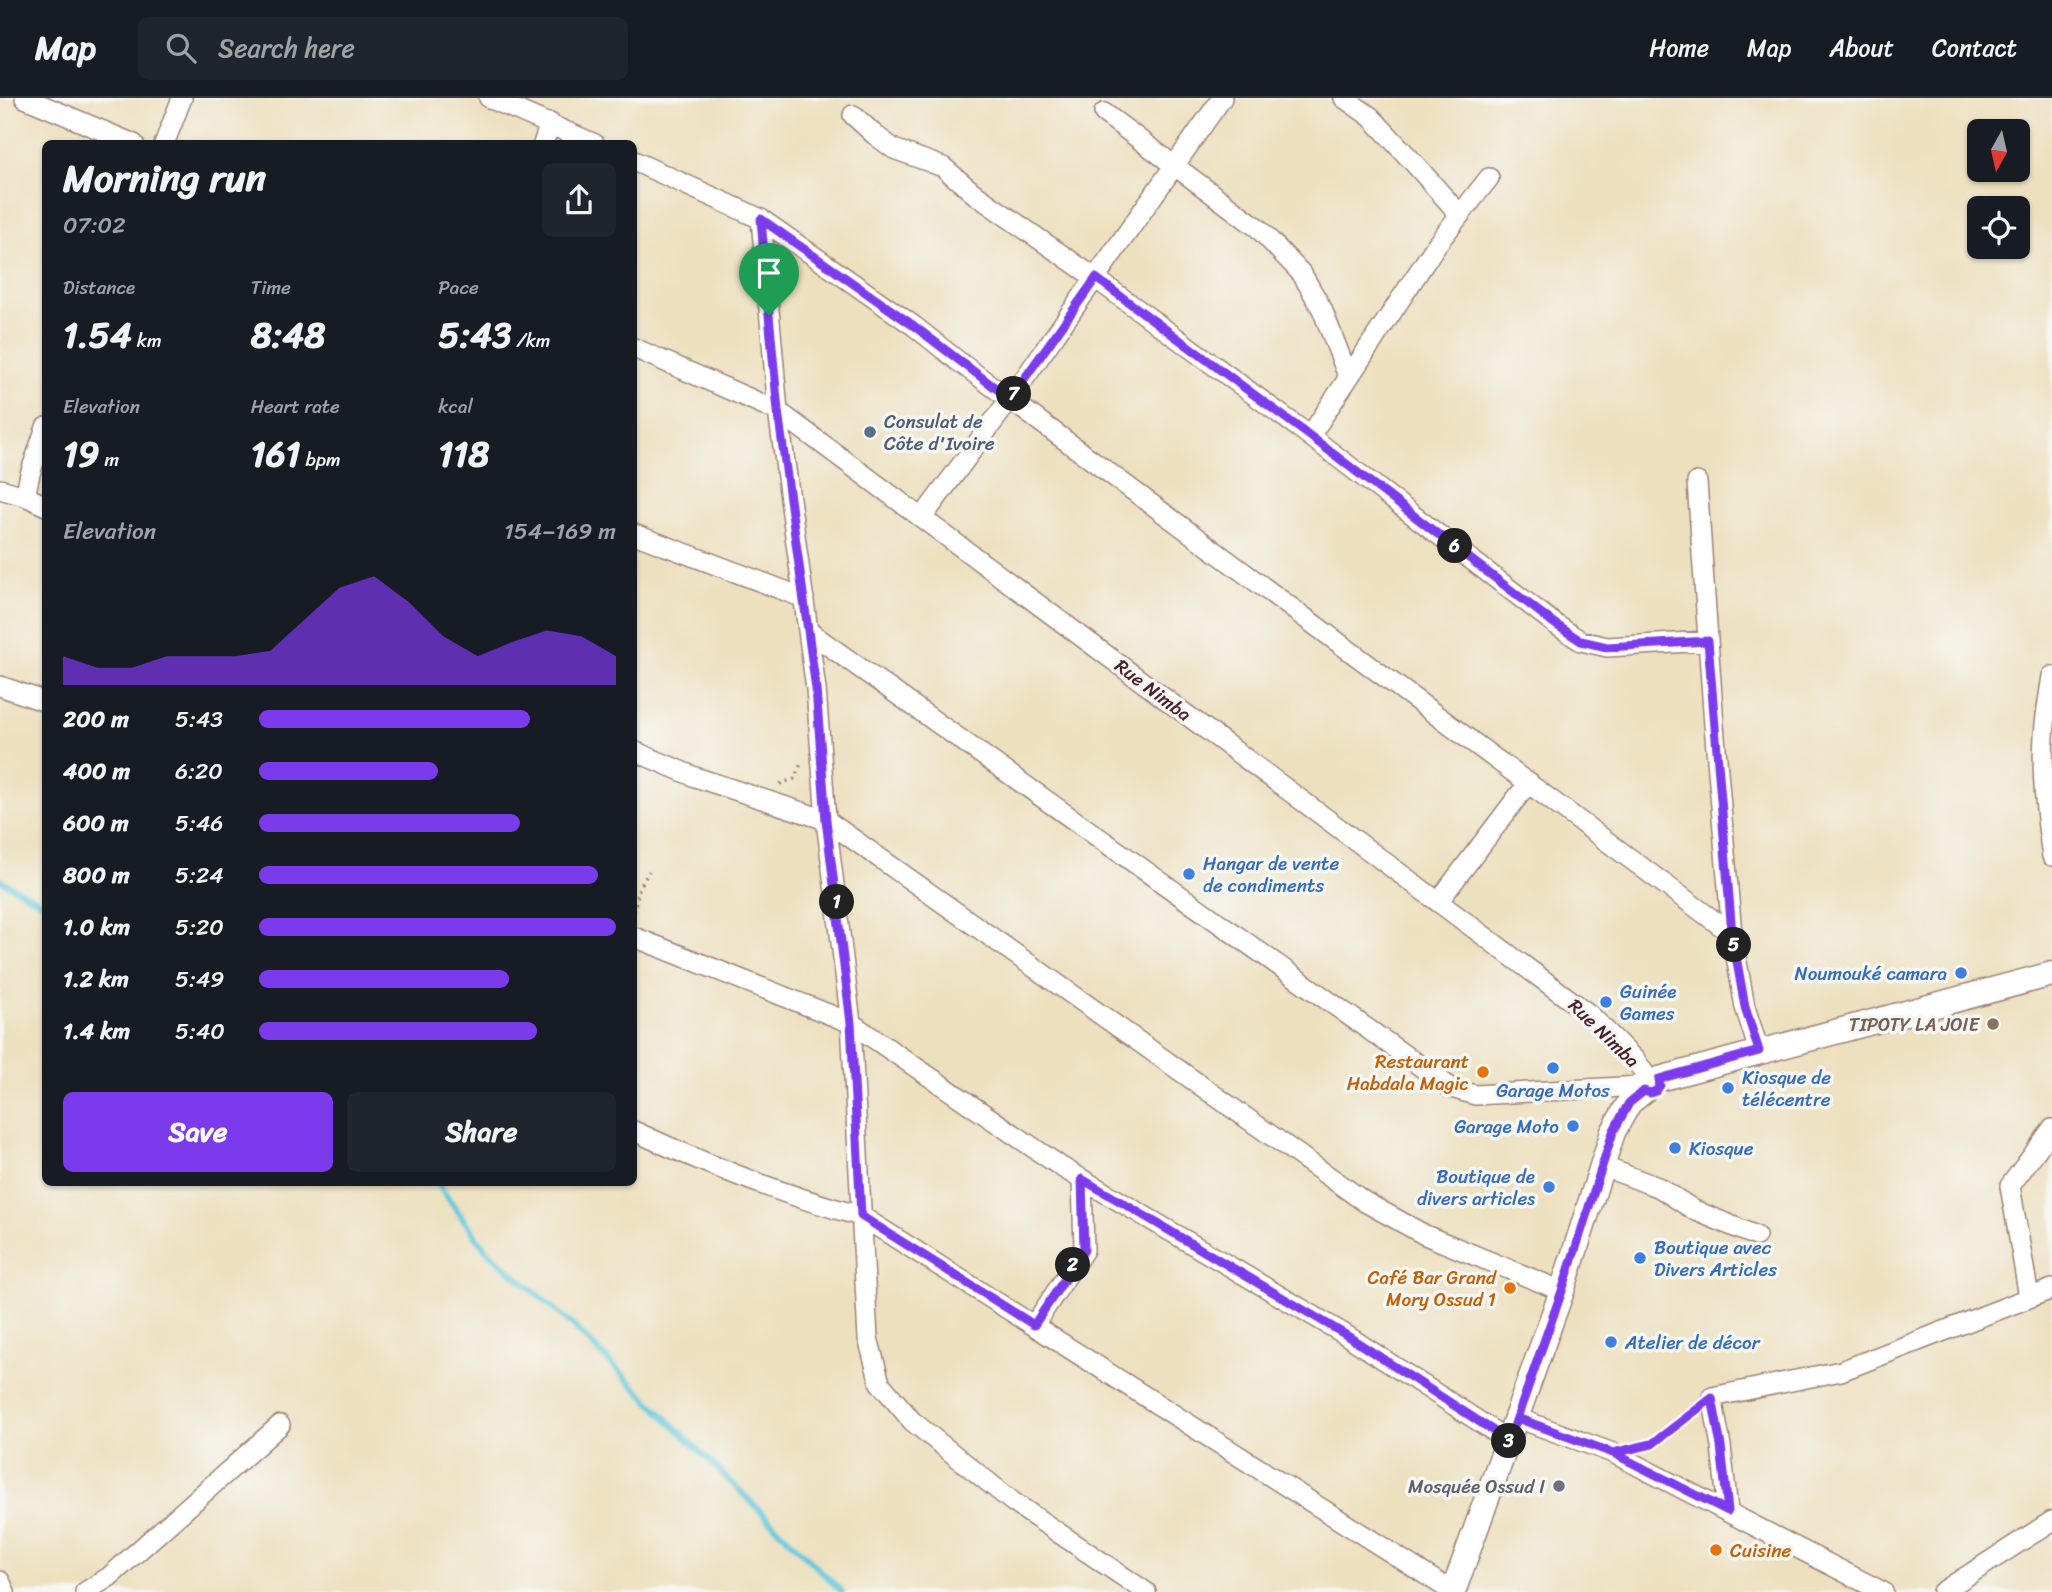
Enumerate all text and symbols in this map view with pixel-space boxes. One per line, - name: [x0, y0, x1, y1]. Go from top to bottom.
- search box: [138, 17, 628, 80]
- text: Map: [35, 19, 96, 77]
- text: Search here: [218, 25, 355, 71]
- text: Home: [1649, 27, 1709, 69]
- text: Map: [1747, 27, 1791, 69]
- text: About: [1829, 27, 1894, 69]
- text: Contact: [1932, 27, 2017, 69]
- icon: search: [162, 29, 200, 67]
- north arrow: [1967, 119, 2030, 182]
- map controls: [1967, 119, 2030, 259]
- text: Morning run: [63, 145, 266, 212]
- button: share: [542, 163, 616, 237]
- button: locate: [1967, 196, 2030, 259]
- text: 07:02: [63, 205, 125, 246]
- pin: [739, 243, 799, 315]
- icon: arrive: [750, 254, 788, 292]
- text: Distance: [63, 271, 135, 304]
- text: Time: [251, 271, 291, 304]
- text: Pace: [438, 271, 479, 304]
- text: 1.54: [63, 304, 132, 366]
- text: 8:48: [251, 304, 325, 366]
- text: 5:43: [438, 304, 511, 366]
- text: km: [132, 324, 161, 357]
- text: /km: [511, 324, 550, 357]
- pin: 7: [996, 376, 1032, 412]
- text: 7: [1008, 377, 1019, 410]
- text: Elevation: [63, 390, 140, 423]
- text: Heart rate: [251, 390, 340, 423]
- text: kcal: [438, 390, 473, 423]
- place label: Consulat de Côte d'Ivoire: [884, 405, 995, 460]
- text: 19: [63, 423, 100, 485]
- text: 161: [251, 423, 301, 485]
- text: 118: [438, 423, 489, 485]
- marker: Consulat de Côte d'Ivoire: [862, 424, 878, 440]
- text: m: [100, 443, 119, 476]
- text: bpm: [301, 443, 341, 476]
- text: Elevation: [63, 511, 156, 552]
- text: 154–169 m: [504, 511, 616, 552]
- pin: 6: [1438, 528, 1472, 564]
- text: 6: [1449, 529, 1460, 562]
- street label: Rue Nimba: [1107, 650, 1199, 730]
- text: 200 m: [63, 699, 129, 740]
- text: 5:43: [175, 699, 223, 740]
- text: 400 m: [63, 751, 130, 792]
- text: 6:20: [175, 751, 223, 792]
- text: 600 m: [63, 803, 129, 844]
- text: 5:46: [175, 803, 223, 844]
- place label: Hangar de vente de condiments: [1203, 847, 1339, 902]
- text: 800 m: [63, 855, 130, 896]
- text: 5:24: [175, 855, 224, 896]
- marker: Hangar de vente de condiments: [1181, 866, 1197, 882]
- pin: 1: [820, 884, 854, 920]
- text: 1: [832, 885, 841, 918]
- text: 1.0 km: [63, 907, 130, 948]
- text: 5:20: [175, 907, 224, 948]
- pin: 5: [1716, 928, 1752, 962]
- text: 5: [1728, 928, 1739, 961]
- place label: Noumouké camara: [1795, 957, 1947, 990]
- text: 1.2 km: [63, 959, 129, 1000]
- text: 5:49: [175, 959, 225, 1000]
- marker: Noumouké camara: [1953, 965, 1969, 981]
- place label: Guinée Games: [1620, 975, 1676, 1030]
- street label: Rue Nimba: [1560, 990, 1648, 1076]
- marker: Guinée Games: [1598, 994, 1614, 1010]
- place label: TIPOTY LA JOIE: [1849, 1008, 1980, 1041]
- text: 1.4 km: [63, 1011, 130, 1052]
- text: 5:40: [175, 1011, 225, 1052]
- marker: TIPOTY LA JOIE: [1985, 1016, 2001, 1032]
- place label: Restaurant Habdala Magic: [1347, 1045, 1469, 1100]
- marker: Garage Motos: [1545, 1060, 1561, 1076]
- place label: Kiosque de télécentre: [1742, 1061, 1831, 1116]
- marker: Restaurant Habdala Magic: [1475, 1064, 1491, 1080]
- place label: Garage Motos: [1496, 1074, 1610, 1107]
- marker: Kiosque de télécentre: [1720, 1080, 1736, 1096]
- button: Save: [63, 1092, 333, 1172]
- button: Share: [347, 1092, 616, 1172]
- place label: Garage Moto: [1454, 1110, 1559, 1143]
- marker: Garage Moto: [1565, 1118, 1581, 1134]
- place label: Kiosque: [1689, 1132, 1754, 1165]
- marker: Kiosque: [1667, 1140, 1683, 1156]
- place label: Boutique de divers articles: [1417, 1160, 1535, 1215]
- marker: Boutique de divers articles: [1541, 1179, 1557, 1195]
- place label: Boutique avec Divers Articles: [1654, 1231, 1777, 1286]
- pin: 2: [1056, 1248, 1090, 1282]
- text: 2: [1067, 1248, 1078, 1281]
- marker: Boutique avec Divers Articles: [1632, 1250, 1648, 1266]
- place label: Café Bar Grand Mory Ossud 1: [1368, 1261, 1497, 1316]
- marker: Café Bar Grand Mory Ossud 1: [1502, 1280, 1518, 1296]
- place label: Atelier de décor: [1624, 1326, 1761, 1359]
- marker: Atelier de décor: [1603, 1334, 1619, 1350]
- pin: 3: [1492, 1424, 1526, 1458]
- text: 3: [1503, 1424, 1514, 1457]
- place label: Mosquée Ossud I: [1408, 1470, 1545, 1503]
- marker: Mosquée Ossud I: [1551, 1478, 1567, 1494]
- place label: Cuisine: [1730, 1534, 1792, 1567]
- marker: Cuisine: [1708, 1542, 1724, 1558]

